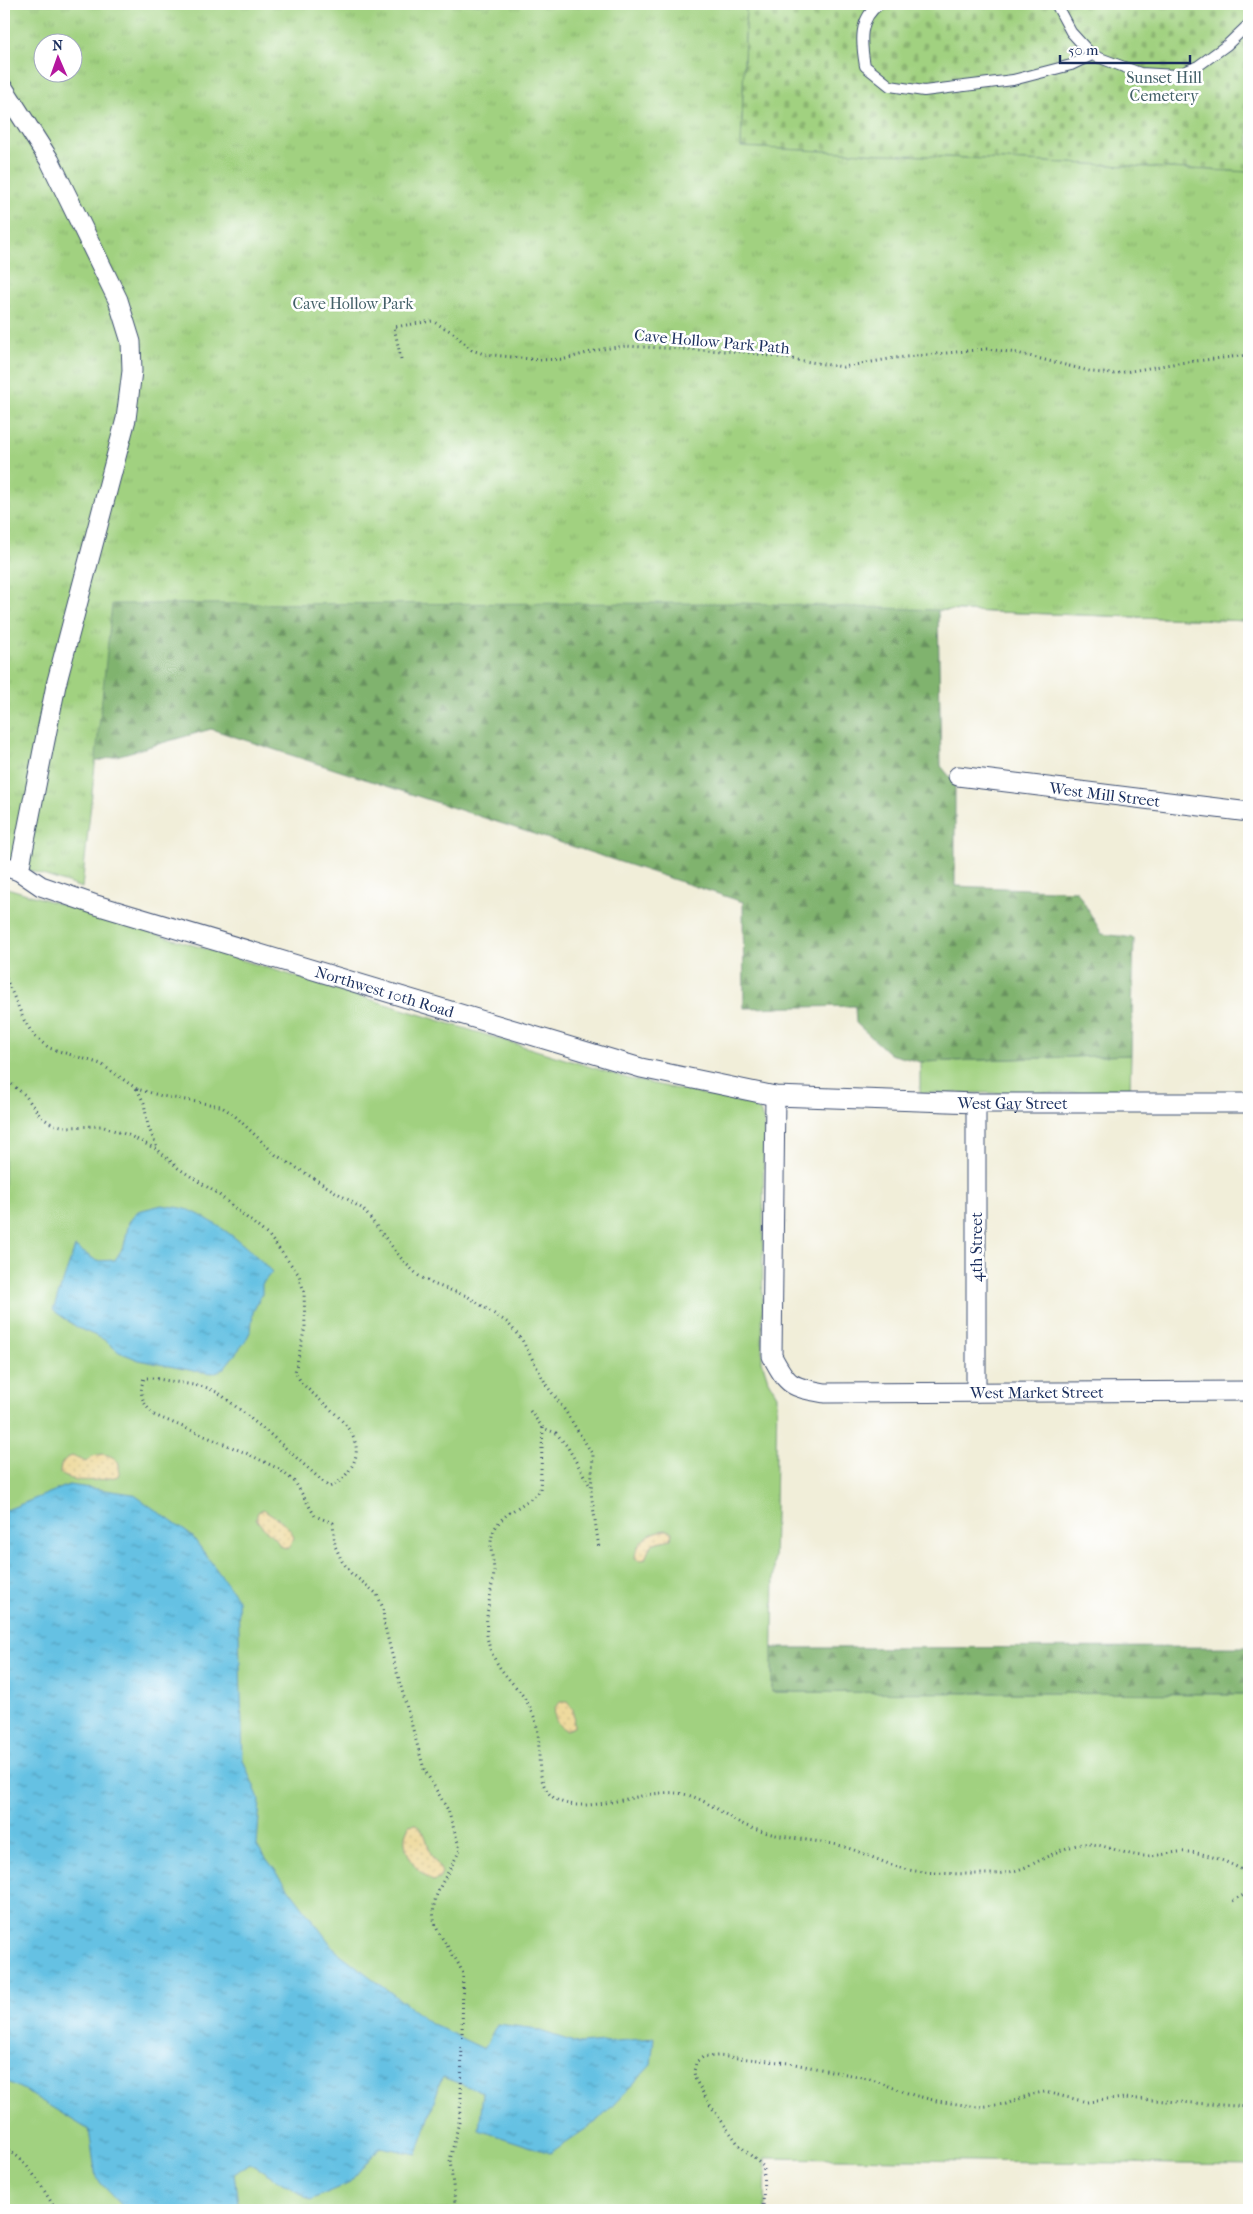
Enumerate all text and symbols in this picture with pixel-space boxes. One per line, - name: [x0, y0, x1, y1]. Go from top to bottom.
- north arrow: [32, 32, 82, 82]
- scale bar: [1060, 32, 1190, 64]
- text: N: [52, 37, 64, 54]
- text: 50 m: [1068, 41, 1099, 59]
- park label: Sunset Hill Cemetery: [1126, 68, 1202, 105]
- park label: Cave Hollow Park: [292, 294, 414, 313]
- street label: Cave Hollow Park Path: [633, 325, 791, 358]
- street label: West Mill Street: [1047, 778, 1162, 811]
- street label: Northwest 10th Road: [313, 962, 457, 1022]
- street label: West Gay Street: [956, 1093, 1068, 1113]
- street label: 4th Street: [967, 1212, 986, 1282]
- street label: West Market Street: [969, 1383, 1104, 1402]

